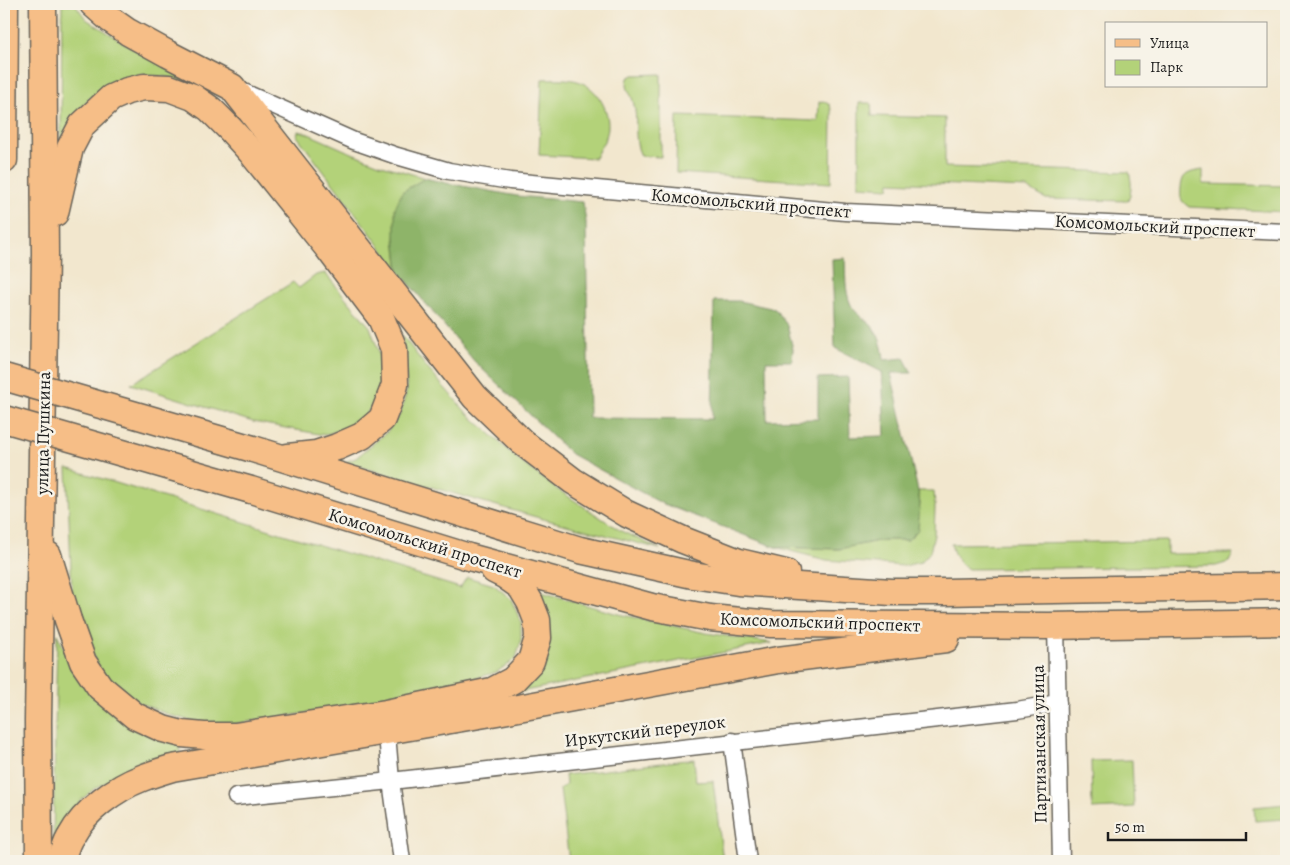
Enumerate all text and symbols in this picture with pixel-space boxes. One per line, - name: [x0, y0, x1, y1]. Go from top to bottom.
- legend: [1105, 22, 1268, 88]
- text: Улица: [1150, 33, 1189, 53]
- text: Парк: [1150, 57, 1183, 77]
- street label: Комсомольский проспект: [650, 182, 852, 224]
- street label: Комсомольский проспект: [1054, 209, 1256, 243]
- street label: улица Пушкина: [30, 370, 56, 496]
- street label: Комсомольский проспект: [325, 502, 525, 584]
- street label: Комсомольский проспект: [719, 607, 921, 637]
- street label: Партизанская улица: [1026, 664, 1052, 823]
- street label: Иркутский переулок: [563, 709, 727, 753]
- scale bar: [1108, 810, 1245, 842]
- text: 50 m: [1115, 817, 1145, 837]

